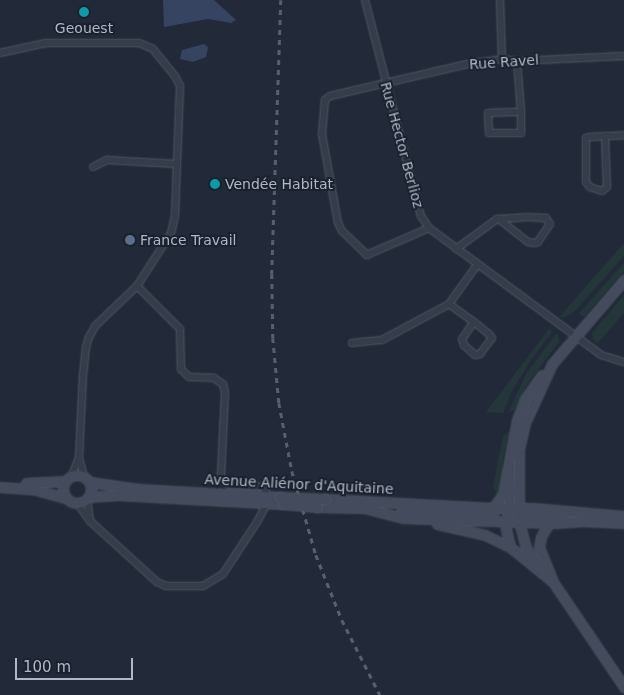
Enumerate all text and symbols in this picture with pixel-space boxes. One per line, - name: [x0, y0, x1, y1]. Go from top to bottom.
- marker: Geouest: [78, 6, 90, 18]
- place label: Geouest: [55, 20, 113, 36]
- street label: Rue Ravel: [469, 51, 539, 73]
- street label: Rue Hector Berlioz: [377, 80, 427, 210]
- place label: Vendée Habitat: [225, 176, 333, 192]
- marker: Vendée Habitat: [209, 178, 221, 190]
- place label: France Travail: [140, 232, 236, 248]
- marker: France Travail: [124, 234, 136, 246]
- street label: Avenue Aliénor d'Aquitaine: [204, 471, 394, 497]
- scale bar: [18, 648, 135, 680]
- text: 100 m: [23, 658, 71, 676]

